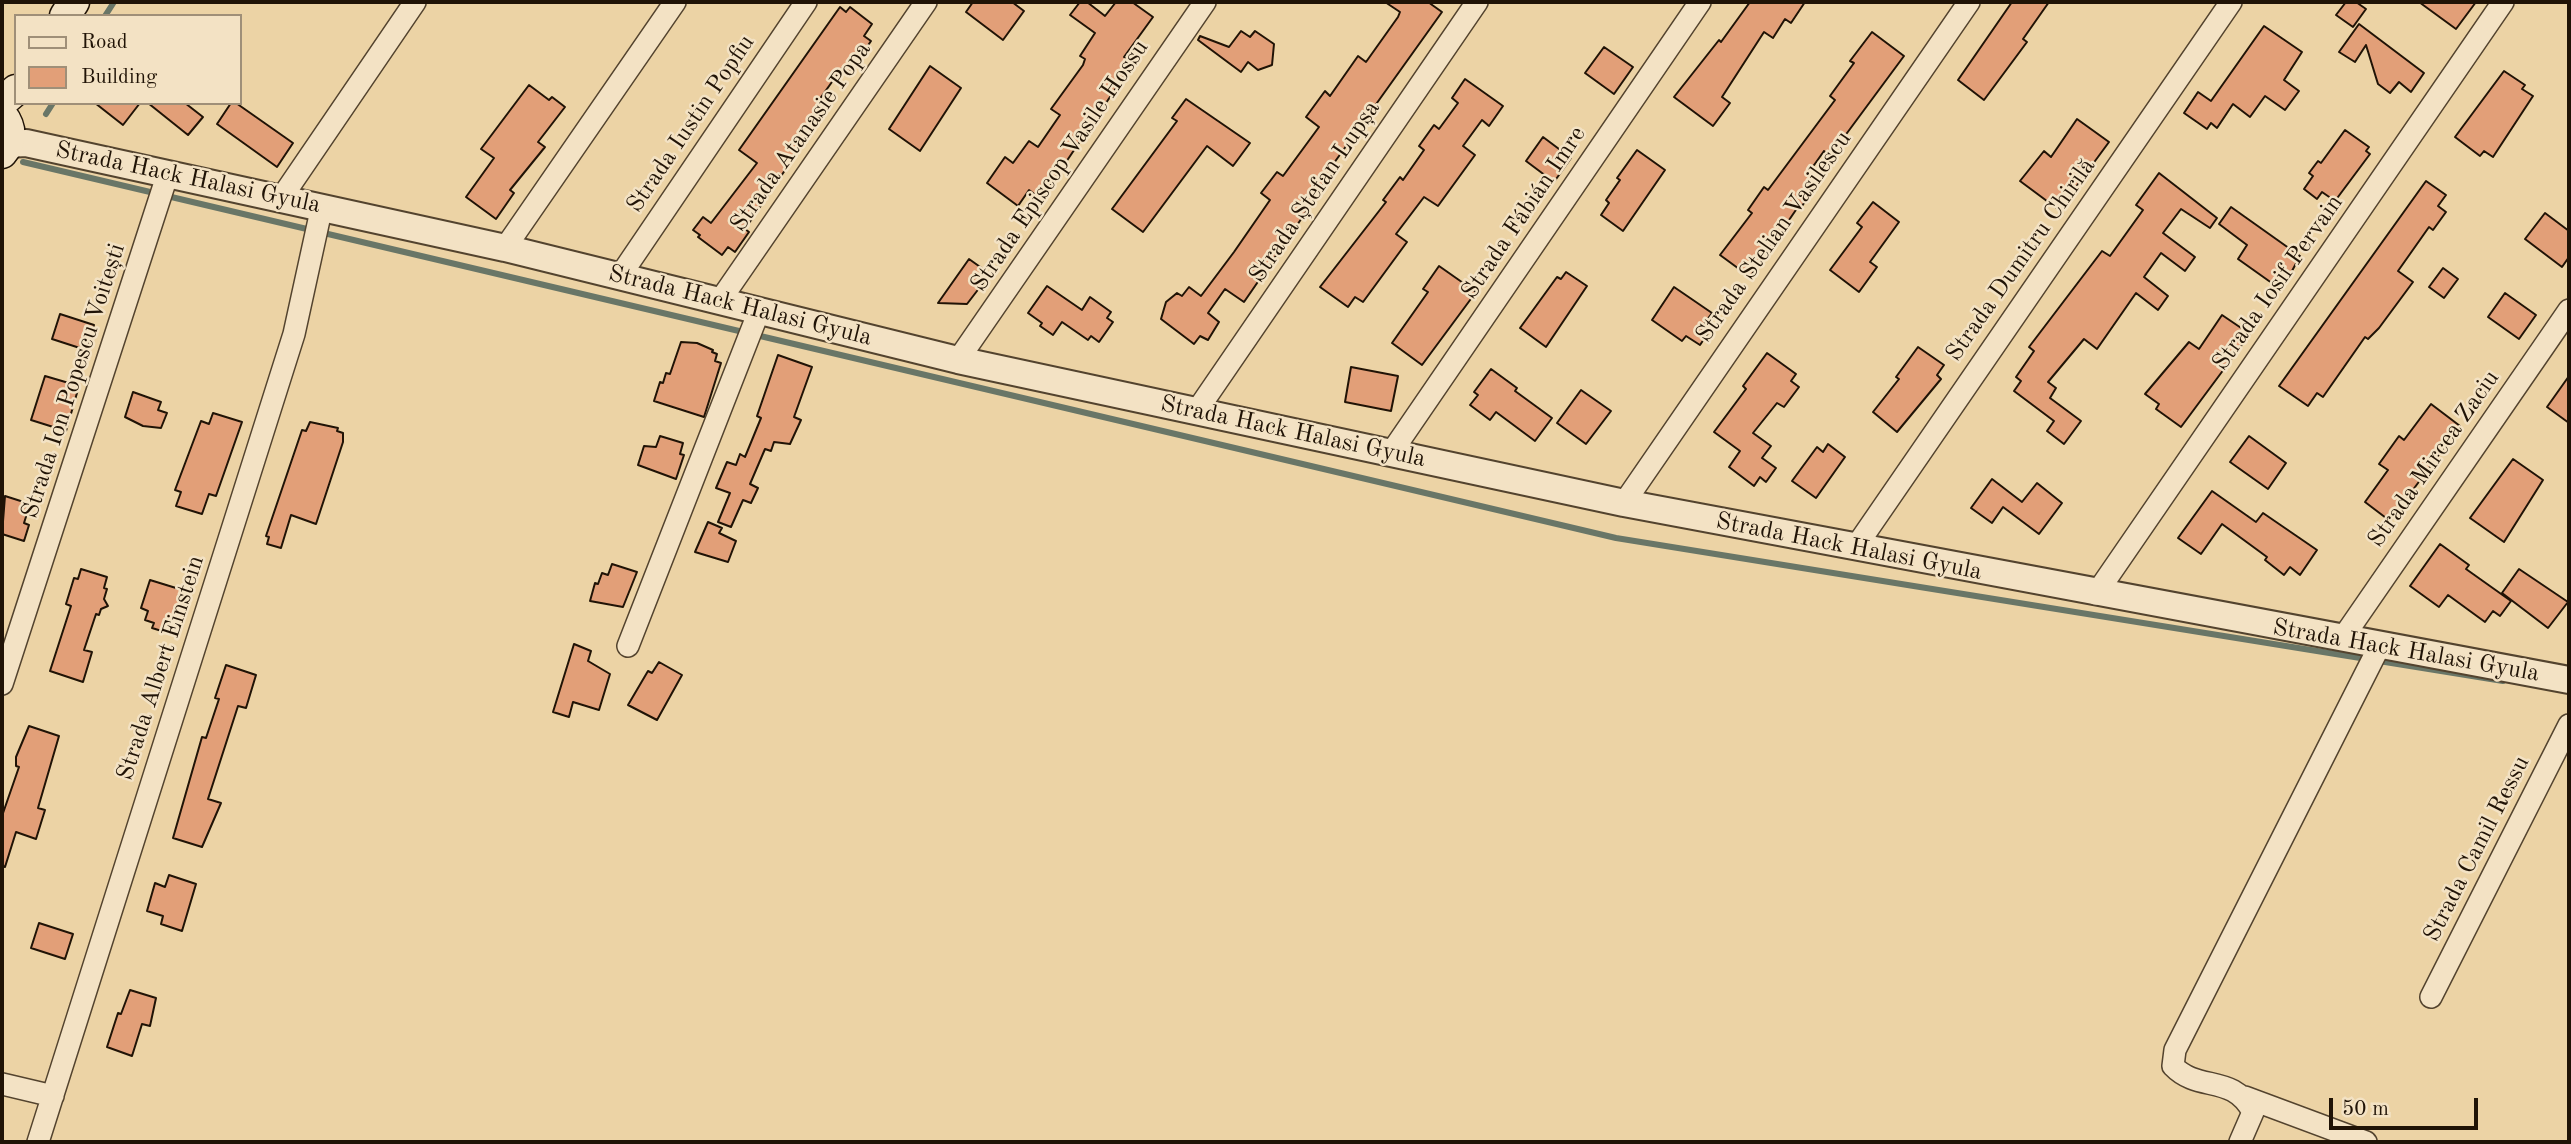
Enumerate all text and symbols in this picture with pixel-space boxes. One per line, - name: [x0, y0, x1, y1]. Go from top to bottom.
- legend: [14, 14, 242, 105]
- street label: Strada Iustin Popfiu: [621, 30, 761, 218]
- text: Road: [81, 32, 128, 53]
- street label: Strada Episcop Vasile Hossu: [965, 35, 1155, 297]
- street label: Strada Atanasie Popa: [725, 36, 877, 238]
- text: Building: [81, 67, 157, 88]
- street label: Strada Ștefan Lupșa: [1243, 95, 1387, 289]
- street label: Strada Fábián Imre: [1455, 121, 1593, 305]
- street label: Strada Stelian Vasilescu: [1690, 126, 1858, 348]
- street label: Strada Hack Halasi Gyula: [53, 136, 323, 220]
- street label: Strada Dumitru Chirilă: [1940, 153, 2102, 367]
- street label: Strada Iosif Pervain: [2207, 189, 2349, 377]
- street label: Strada Ion Popescu Voitești: [16, 240, 132, 522]
- street label: Strada Hack Halasi Gyula: [605, 259, 875, 353]
- street label: Strada Mircea Zaciu: [2362, 365, 2506, 553]
- street label: Strada Hack Halasi Gyula: [1158, 390, 1428, 474]
- street label: Strada Hack Halasi Gyula: [1714, 507, 1984, 587]
- street label: Strada Albert Einstein: [111, 552, 211, 784]
- street label: Strada Hack Halasi Gyula: [2270, 613, 2542, 689]
- street label: Strada Camil Ressu: [2418, 751, 2536, 947]
- scale bar: [2333, 1084, 2482, 1128]
- text: 50 m: [2342, 1099, 2389, 1120]

